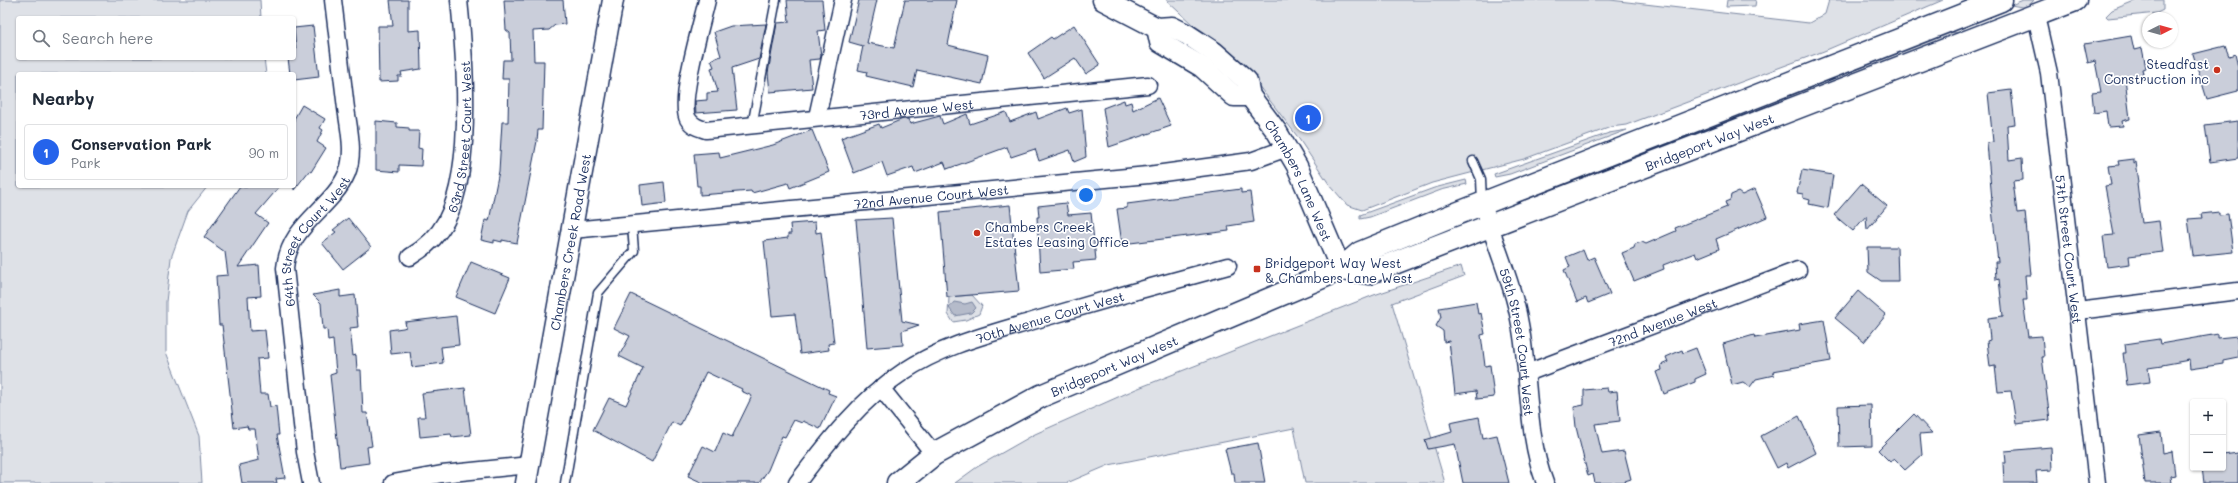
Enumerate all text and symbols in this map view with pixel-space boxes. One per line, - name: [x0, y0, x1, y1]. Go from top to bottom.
- north arrow: [2142, 12, 2178, 48]
- search box: [16, 16, 296, 60]
- icon: search: [30, 27, 52, 49]
- text: Search here: [62, 28, 153, 48]
- place label: Steadfast Construction inc: [2104, 55, 2209, 87]
- street label: 63rd Street Court West: [442, 60, 474, 215]
- marker: Steadfast Construction inc: [2212, 65, 2222, 75]
- text: Nearby: [32, 87, 94, 109]
- street label: 73rd Avenue West: [859, 94, 975, 123]
- pin: 1: [1295, 103, 1321, 133]
- street label: Bridgeport Way West: [1642, 109, 1776, 174]
- street label: Chambers Lane West: [1262, 115, 1337, 244]
- text: Conservation Park: [71, 134, 212, 154]
- text: 1: [43, 144, 49, 161]
- text: 90 m: [249, 144, 279, 161]
- street label: Chambers Creek Road West: [545, 152, 594, 332]
- text: Park: [71, 154, 100, 171]
- street label: 64th Street Court West: [276, 172, 353, 308]
- street label: 57th Street Court West: [2052, 174, 2087, 325]
- street label: 72nd Avenue Court West: [853, 180, 1010, 212]
- your location: [1076, 185, 1096, 205]
- place label: Chambers Creek Estates Leasing Office: [985, 218, 1129, 250]
- marker: Chambers Creek Estates Leasing Office: [972, 228, 982, 238]
- place label: Bridgeport Way West & Chambers Lane West: [1265, 254, 1413, 286]
- marker: Bridgeport Way West & Chambers Lane West: [1252, 264, 1262, 274]
- street label: 59th Street Court West: [1497, 266, 1539, 417]
- street label: 70th Avenue Court West: [973, 286, 1126, 346]
- street label: 72nd Avenue West: [1606, 293, 1719, 350]
- street label: Bridgeport Way West: [1048, 331, 1180, 400]
- map controls: [2190, 399, 2226, 471]
- button: +: [2190, 399, 2226, 435]
- button: −: [2190, 435, 2226, 471]

